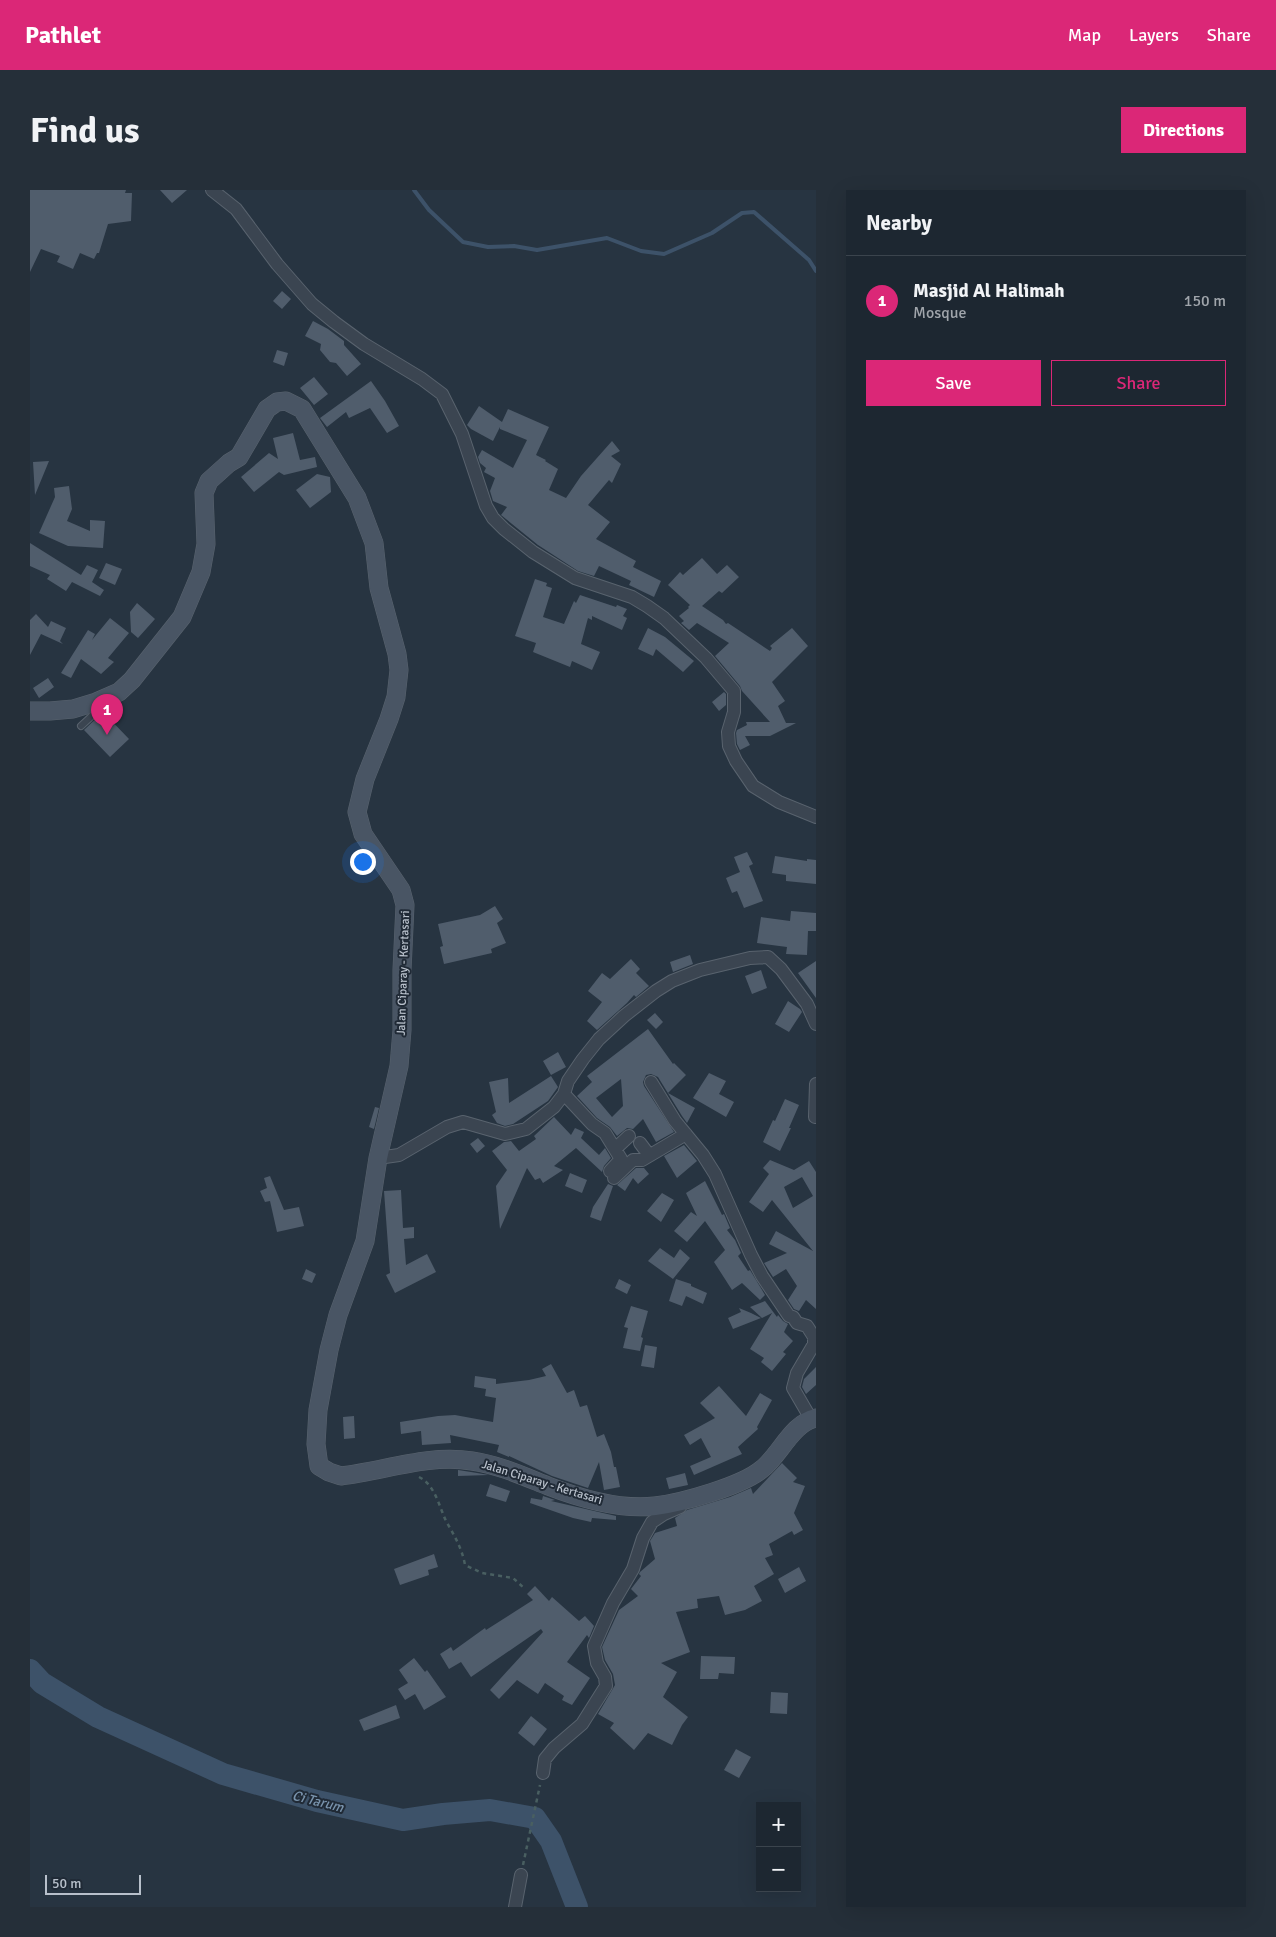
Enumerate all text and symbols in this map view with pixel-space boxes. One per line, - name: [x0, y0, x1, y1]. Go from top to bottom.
- text: Pathlet: [25, 20, 101, 50]
- text: Map: [1068, 24, 1101, 46]
- text: Layers: [1129, 24, 1179, 46]
- text: Share: [1207, 24, 1251, 46]
- button: Directions: [1121, 107, 1246, 153]
- text: Find us: [30, 109, 140, 152]
- text: Nearby: [866, 210, 932, 236]
- text: Masjid Al Halimah: [913, 279, 1065, 303]
- text: 1: [878, 291, 886, 311]
- text: 150 m: [1184, 291, 1226, 311]
- text: Mosque: [913, 303, 966, 323]
- button: Save: [866, 360, 1041, 406]
- button: Share: [1051, 360, 1226, 406]
- pin: 1: [91, 694, 123, 735]
- your location: [350, 849, 376, 875]
- street label: Jalan Ciparay - Kertasari: [394, 910, 413, 1036]
- street label: Jalan Ciparay - Kertasari: [480, 1457, 604, 1508]
- water label: Ci Tarum: [290, 1787, 346, 1816]
- map controls: [756, 1802, 801, 1892]
- button: +: [756, 1802, 801, 1847]
- button: −: [756, 1847, 801, 1892]
- scale bar: [45, 1872, 141, 1895]
- text: 50 m: [52, 1875, 81, 1892]

